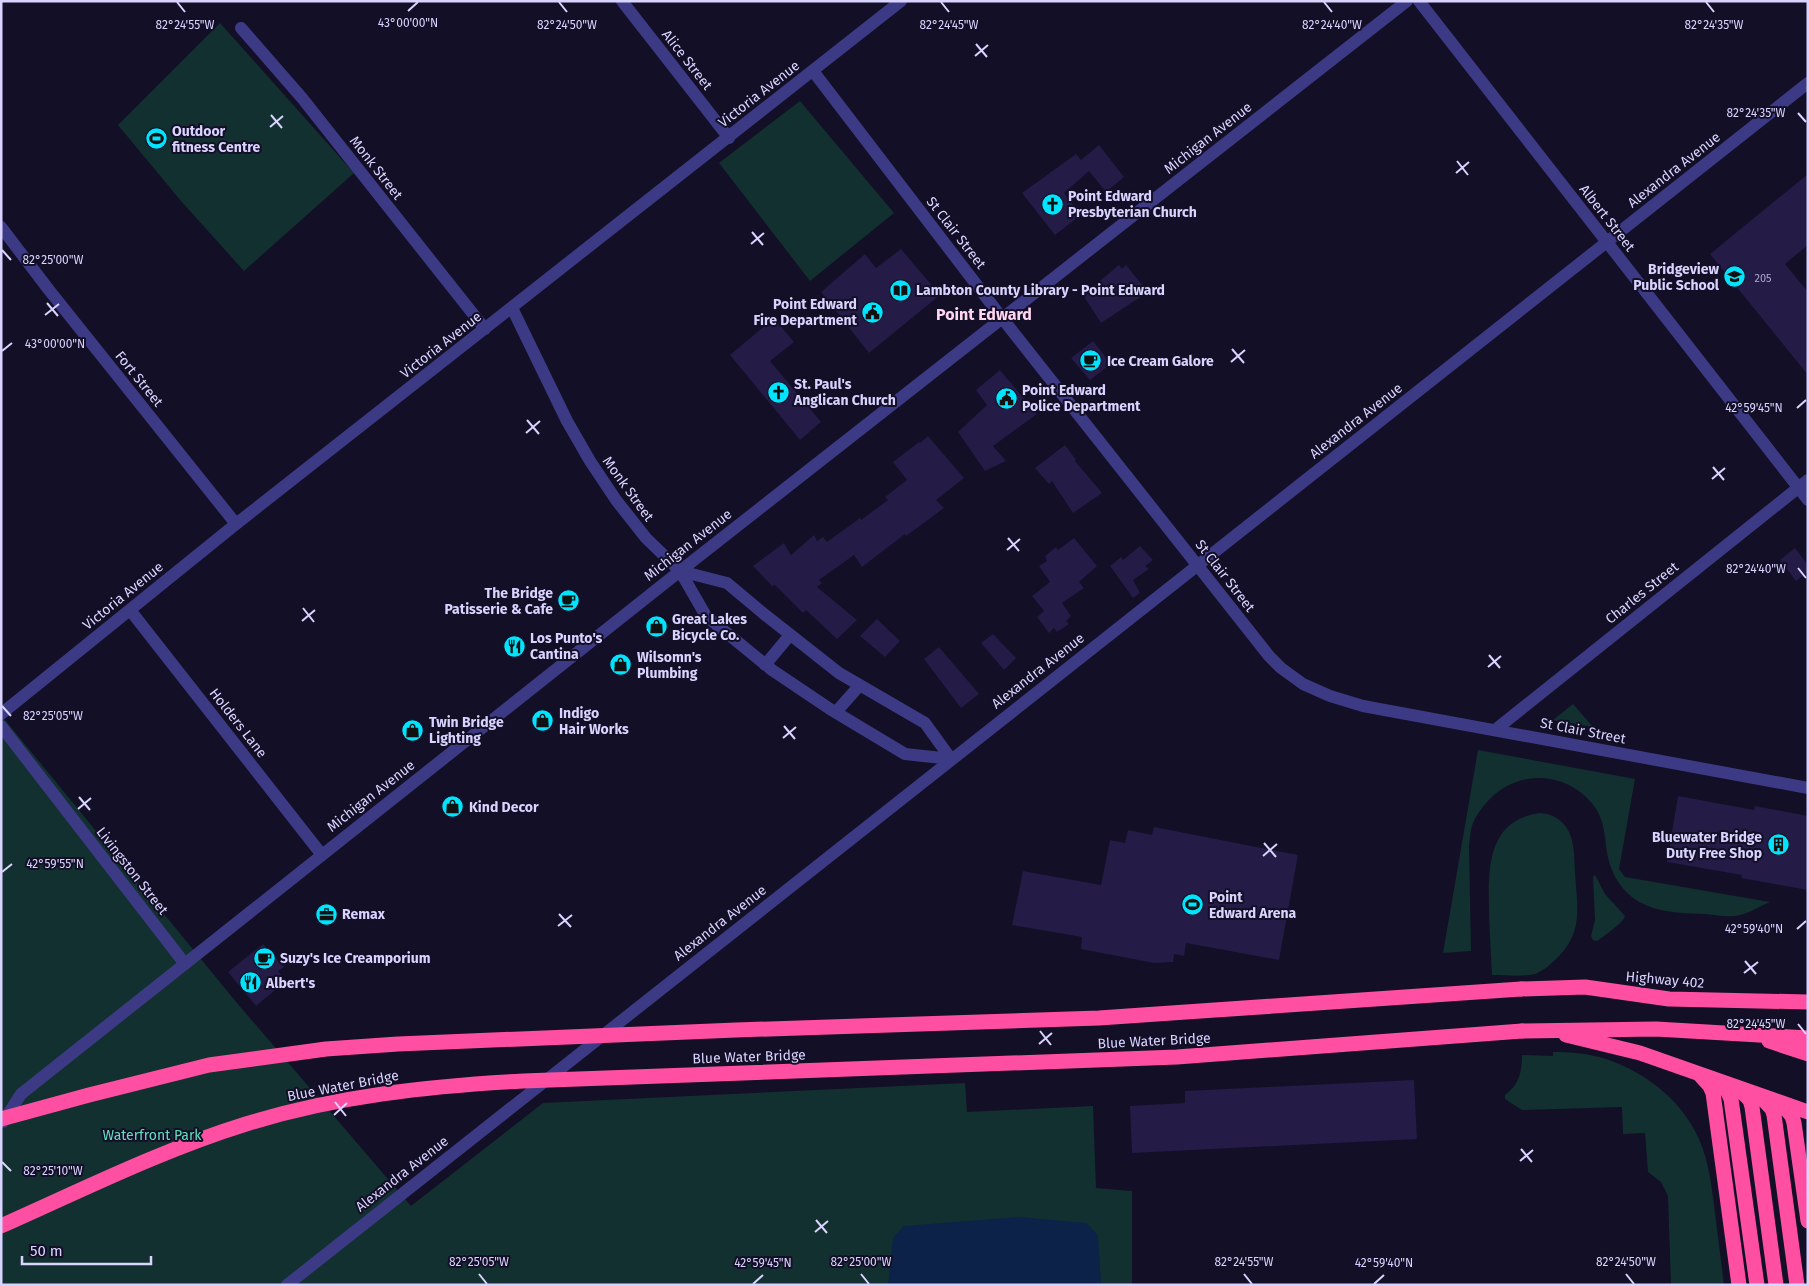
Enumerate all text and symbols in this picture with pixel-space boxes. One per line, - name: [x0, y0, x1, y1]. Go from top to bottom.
- text: 43°00'00"N: [378, 16, 438, 30]
- text: 82°24'55"W: [155, 18, 215, 32]
- text: 82°24'50"W: [537, 18, 597, 32]
- text: 82°24'45"W: [920, 18, 979, 32]
- text: 82°24'40"W: [1302, 18, 1362, 32]
- text: 82°24'35"W: [1684, 18, 1744, 32]
- street label: Alice Street: [658, 26, 716, 94]
- street label: Victoria Avenue: [715, 57, 803, 131]
- street label: Michigan Avenue: [1161, 98, 1255, 178]
- text: 82°24'35"W: [1726, 106, 1786, 120]
- place label: Outdoor fitness Centre: [172, 123, 261, 156]
- sports icon: Outdoor fitness Centre: [144, 127, 168, 151]
- street label: Alexandra Avenue: [1624, 129, 1724, 211]
- street label: Monk Street: [346, 133, 407, 204]
- street label: Albert Street: [1576, 181, 1639, 256]
- place label: Point Edward Presbyterian Church: [1068, 188, 1197, 221]
- church icon: Point Edward Presbyterian Church: [1040, 192, 1064, 216]
- street label: St Clair Street: [923, 194, 990, 273]
- text: 82°25'00"W: [23, 253, 83, 267]
- place label: Bridgeview Public School: [1633, 261, 1720, 294]
- school or university icon: Bridgeview Public School: [1723, 265, 1747, 289]
- house number: 205: [1754, 272, 1772, 285]
- library icon: Lambton County Library - Point Edward: [888, 278, 912, 302]
- place label: Lambton County Library - Point Edward: [916, 282, 1165, 299]
- place label: Point Edward Fire Department: [754, 296, 858, 329]
- public building icon: Point Edward Fire Department: [861, 300, 885, 324]
- district label: Point Edward: [936, 305, 1032, 324]
- street label: Victoria Avenue: [397, 308, 485, 382]
- text: 43°00'00"N: [25, 337, 85, 351]
- street label: Fort Street: [111, 348, 167, 411]
- cafe icon: Ice Cream Galore: [1079, 349, 1103, 373]
- place label: Ice Cream Galore: [1107, 353, 1214, 370]
- place label: St. Paul's Anglican Church: [793, 376, 896, 409]
- church icon: St. Paul's Anglican Church: [766, 380, 790, 404]
- street label: Alexandra Avenue: [1306, 380, 1406, 462]
- place label: Point Edward Police Department: [1022, 382, 1141, 415]
- public building icon: Point Edward Police Department: [994, 386, 1018, 410]
- text: 42°59'45"N: [1725, 401, 1783, 415]
- street label: Monk Street: [599, 453, 658, 526]
- street label: Michigan Avenue: [641, 505, 735, 585]
- street label: St Clair Street: [1192, 537, 1259, 616]
- street label: Victoria Avenue: [79, 558, 167, 634]
- street label: Charles Street: [1602, 558, 1683, 628]
- text: 82°24'40"W: [1726, 562, 1786, 576]
- place label: The Bridge Patisserie & Cafe: [444, 585, 553, 618]
- cafe icon: The Bridge Patisserie & Cafe: [557, 589, 581, 613]
- place label: Great Lakes Bicycle Co.: [672, 611, 747, 644]
- shop icon: Great Lakes Bicycle Co.: [644, 615, 668, 639]
- place label: Los Punto's Cantina: [530, 630, 603, 663]
- street label: Alexandra Avenue: [988, 630, 1088, 712]
- restaurant icon: Los Punto's Cantina: [502, 634, 526, 658]
- place label: Wilsomn's Plumbing: [637, 649, 702, 682]
- shop icon: Wilsomn's Plumbing: [609, 653, 633, 677]
- street label: Holders Lane: [206, 685, 270, 761]
- place label: Indigo Hair Works: [559, 705, 629, 738]
- text: 82°25'05"W: [23, 709, 83, 723]
- shop icon: Indigo Hair Works: [531, 709, 555, 733]
- place label: Twin Bridge Lighting: [429, 714, 504, 747]
- street label: St Clair Street: [1539, 714, 1628, 748]
- shop icon: Twin Bridge Lighting: [401, 718, 425, 742]
- street label: Michigan Avenue: [324, 756, 418, 836]
- shop icon: Kind Decor: [441, 795, 465, 819]
- place label: Kind Decor: [469, 799, 539, 816]
- street label: Livingston Street: [92, 824, 172, 919]
- place label: Bluewater Bridge Duty Free Shop: [1652, 829, 1762, 862]
- building icon: Bluewater Bridge Duty Free Shop: [1766, 833, 1790, 857]
- text: 42°59'55"N: [26, 857, 84, 871]
- street label: Alexandra Avenue: [670, 882, 770, 964]
- place label: Point Edward Arena: [1209, 889, 1297, 922]
- sports icon: Point Edward Arena: [1181, 893, 1205, 917]
- office icon: Remax: [314, 902, 338, 926]
- place label: Remax: [342, 906, 386, 923]
- text: 42°59'40"N: [1725, 922, 1783, 936]
- cafe icon: Suzy's Ice Creamporium: [252, 946, 276, 970]
- place label: Suzy's Ice Creamporium: [280, 950, 431, 967]
- street label: Highway 402: [1625, 968, 1705, 992]
- restaurant icon: Albert's: [238, 971, 262, 995]
- place label: Albert's: [265, 975, 316, 992]
- text: 82°24'45"W: [1727, 1017, 1786, 1031]
- street label: Blue Water Bridge: [1097, 1030, 1211, 1052]
- street label: Blue Water Bridge: [692, 1047, 806, 1067]
- street label: Blue Water Bridge: [286, 1067, 400, 1105]
- park label: Waterfront Park: [102, 1127, 202, 1144]
- street label: Alexandra Avenue: [352, 1133, 452, 1215]
- text: 82°25'10"W: [23, 1164, 83, 1178]
- scale bar: [22, 1234, 151, 1266]
- text: 50 m: [30, 1242, 63, 1260]
- text: 82°25'05"W: [449, 1255, 509, 1269]
- text: 82°25'00"W: [831, 1255, 891, 1269]
- text: 82°24'55"W: [1214, 1255, 1274, 1269]
- text: 82°24'50"W: [1596, 1255, 1656, 1269]
- text: 42°59'45"N: [734, 1256, 792, 1270]
- text: 42°59'40"N: [1355, 1256, 1413, 1270]

